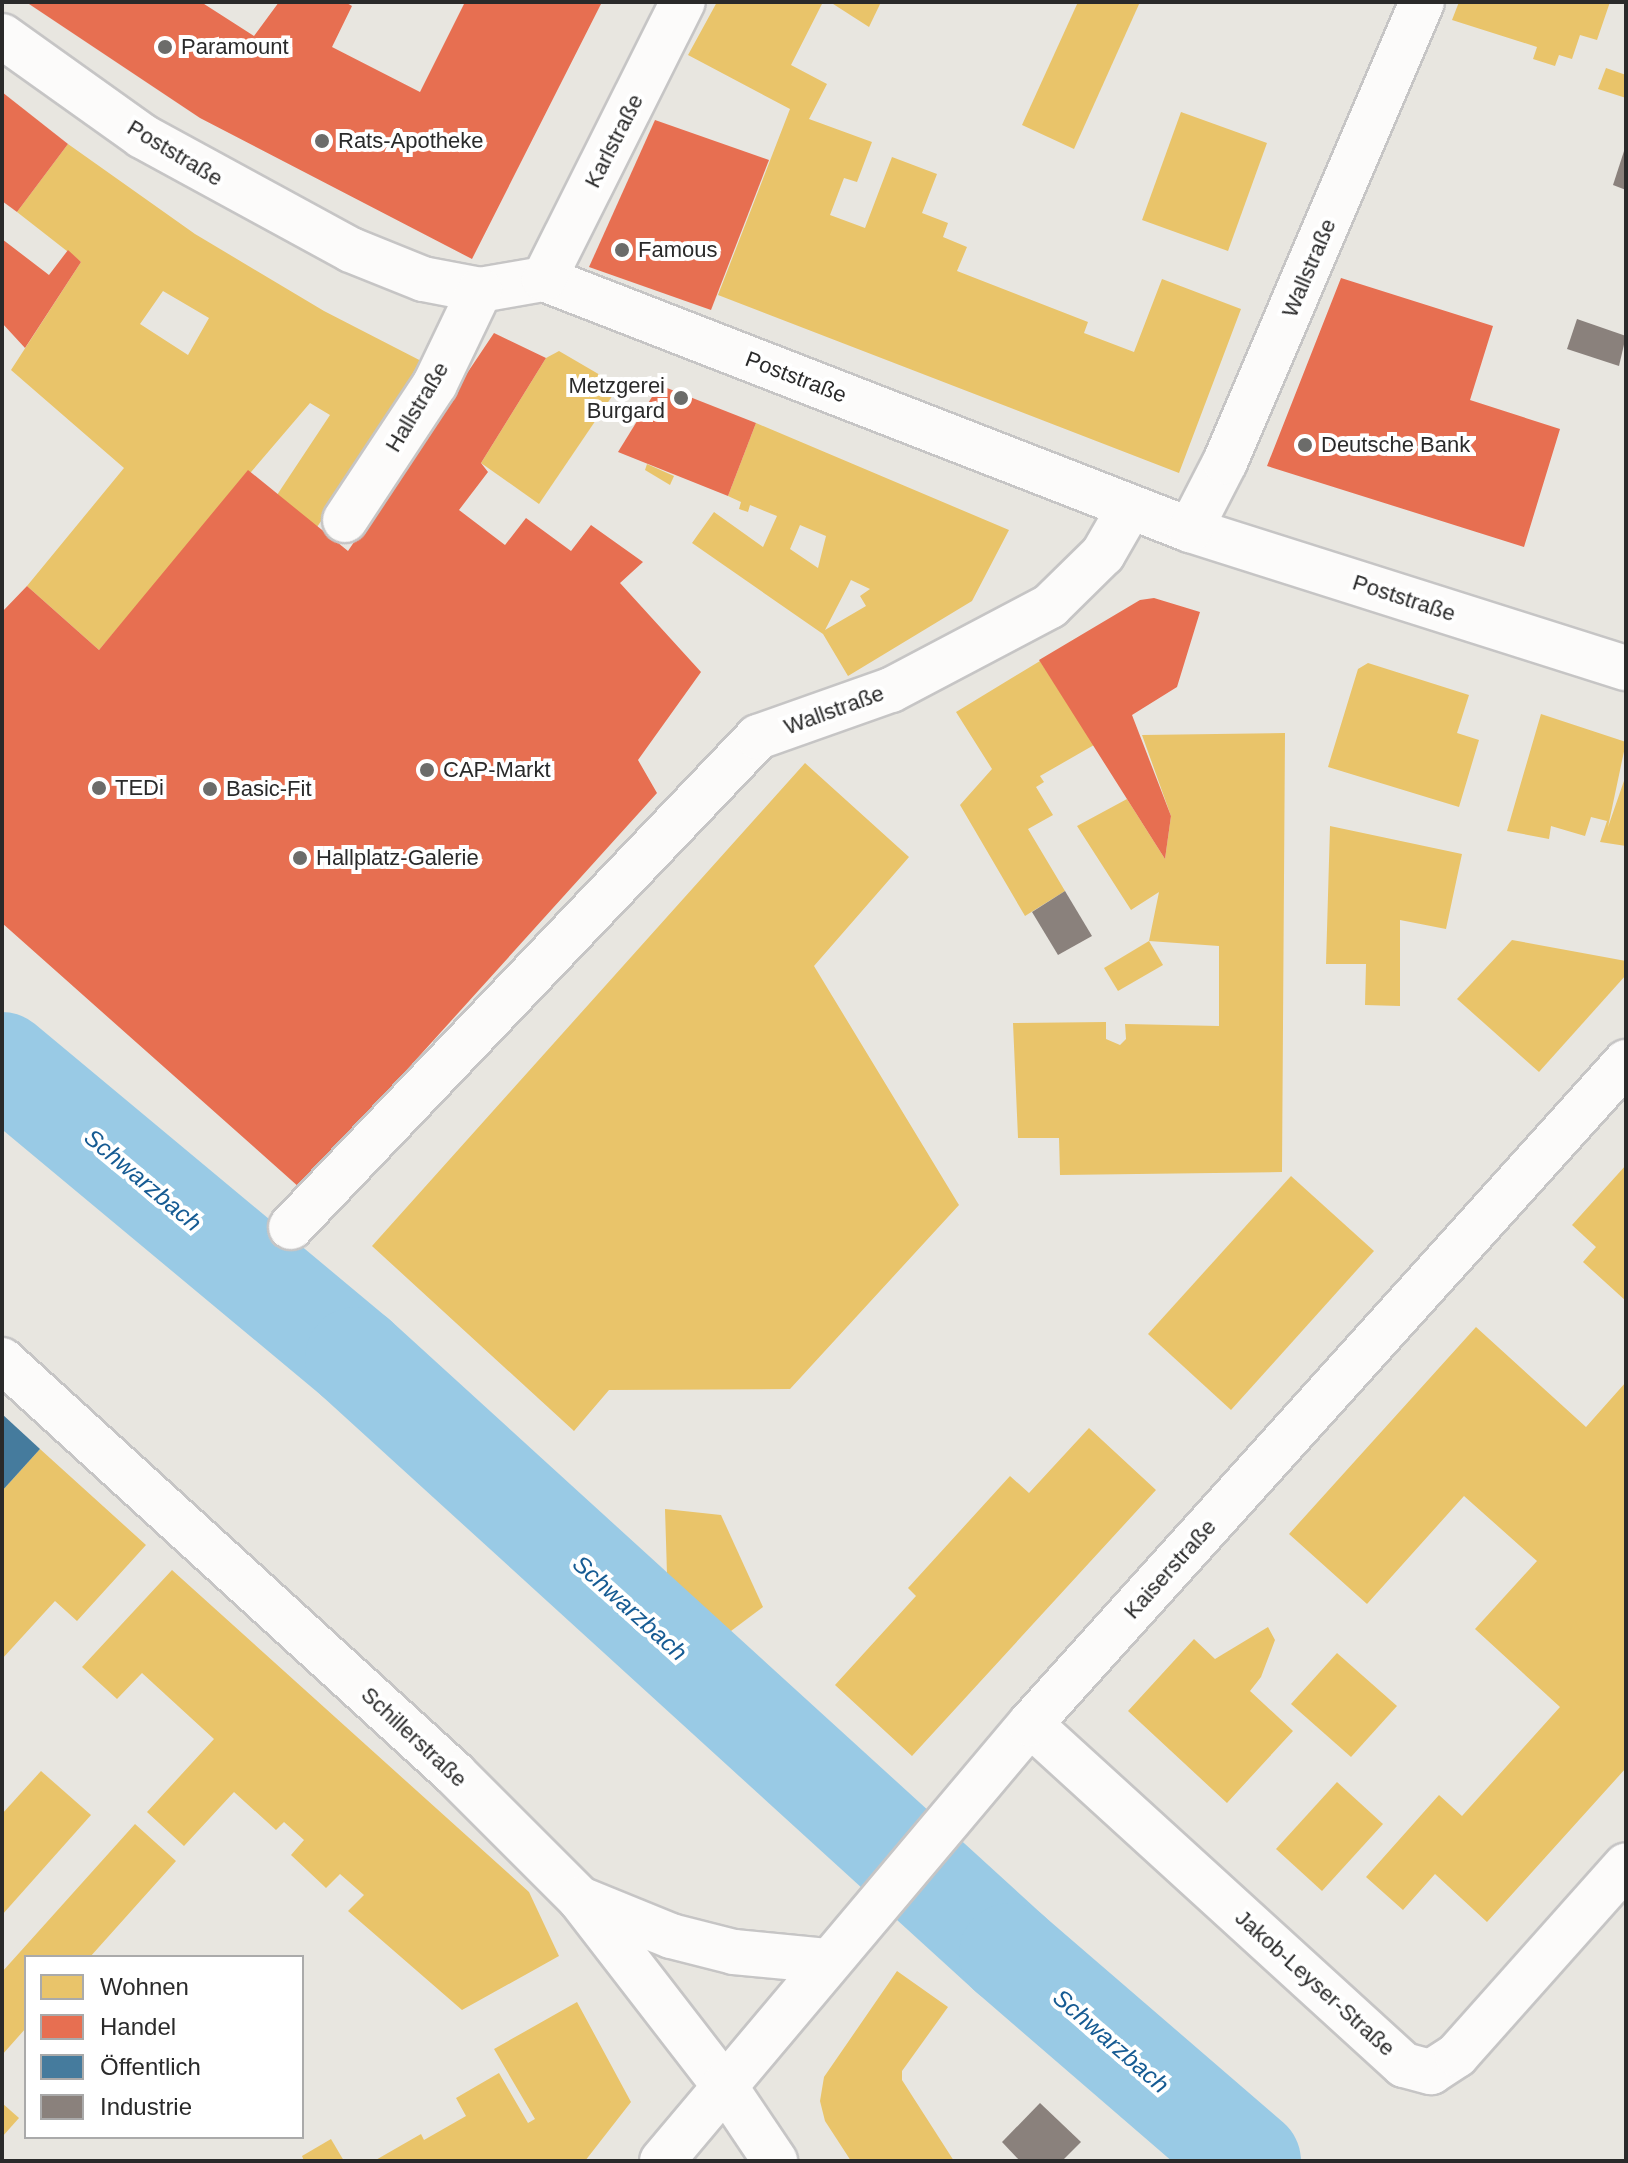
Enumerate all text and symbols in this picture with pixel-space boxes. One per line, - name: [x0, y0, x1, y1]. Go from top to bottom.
- place label: Paramount: [181, 34, 289, 60]
- marker: Paramount: [156, 38, 174, 56]
- street label: Karlstraße: [579, 90, 649, 192]
- street label: Poststraße: [123, 114, 227, 192]
- place label: Rats-Apotheke: [338, 128, 484, 154]
- marker: Rats-Apotheke: [313, 132, 331, 150]
- street label: Wallstraße: [1276, 215, 1342, 321]
- place label: Famous: [638, 237, 717, 263]
- marker: Famous: [613, 241, 631, 259]
- street label: Poststraße: [742, 346, 850, 408]
- street label: Hallstraße: [380, 357, 454, 457]
- place label: Metzgerei Burgard: [568, 372, 665, 424]
- marker: Metzgerei Burgard: [672, 389, 690, 407]
- place label: Deutsche Bank: [1321, 432, 1470, 458]
- marker: Deutsche Bank: [1296, 436, 1314, 454]
- street label: Poststraße: [1349, 569, 1459, 627]
- street label: Wallstraße: [780, 680, 888, 740]
- place label: CAP-Markt: [443, 757, 551, 783]
- marker: CAP-Markt: [418, 761, 436, 779]
- place label: TEDi: [115, 775, 164, 801]
- place label: Basic-Fit: [226, 776, 312, 802]
- marker: TEDi: [90, 779, 108, 797]
- marker: Basic-Fit: [201, 780, 219, 798]
- place label: Hallplatz-Galerie: [316, 845, 479, 871]
- marker: Hallplatz-Galerie: [291, 849, 309, 867]
- water label: Schwarzbach: [79, 1123, 207, 1237]
- street label: Kaiserstraße: [1118, 1514, 1222, 1624]
- water label: Schwarzbach: [567, 1549, 693, 1667]
- street label: Schillerstraße: [356, 1681, 472, 1793]
- street label: Jakob-Leyser-Straße: [1230, 1904, 1400, 2062]
- legend: [24, 1955, 304, 2139]
- text: Wohnen: [100, 1973, 189, 2000]
- water label: Schwarzbach: [1047, 1983, 1175, 2099]
- text: Handel: [100, 2013, 176, 2040]
- text: Öffentlich: [100, 2053, 201, 2080]
- text: Industrie: [100, 2093, 192, 2120]

